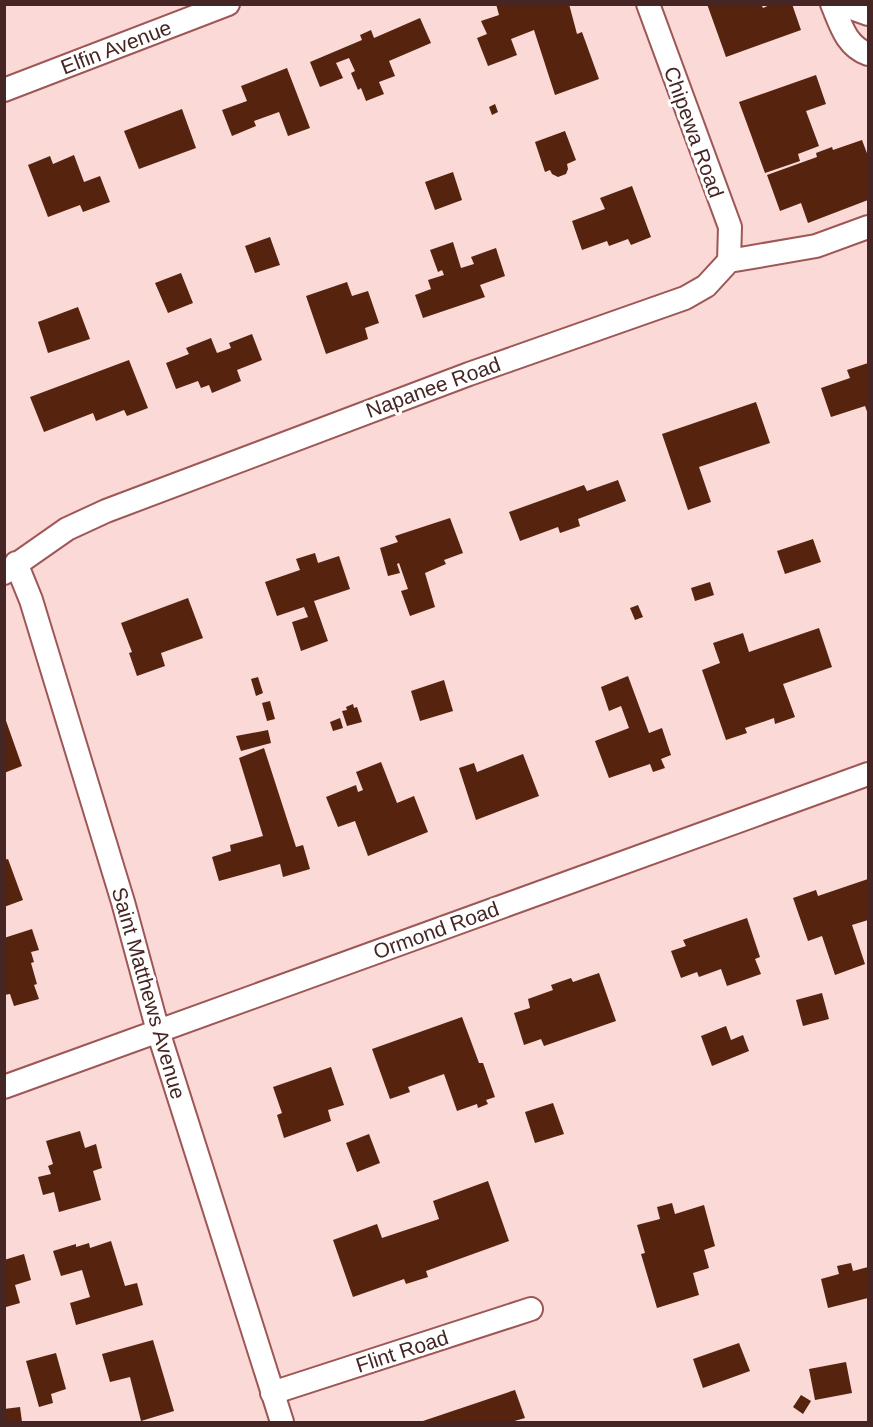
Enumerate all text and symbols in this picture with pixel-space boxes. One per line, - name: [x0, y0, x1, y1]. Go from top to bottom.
- street label: Elfin Avenue: [58, 15, 174, 79]
- street label: Chipewa Road: [660, 63, 728, 201]
- street label: Napanee Road: [363, 352, 503, 422]
- street label: Saint Matthews Avenue: [108, 885, 190, 1101]
- street label: Ormond Road: [370, 897, 502, 963]
- street label: Flint Road: [353, 1325, 451, 1377]

